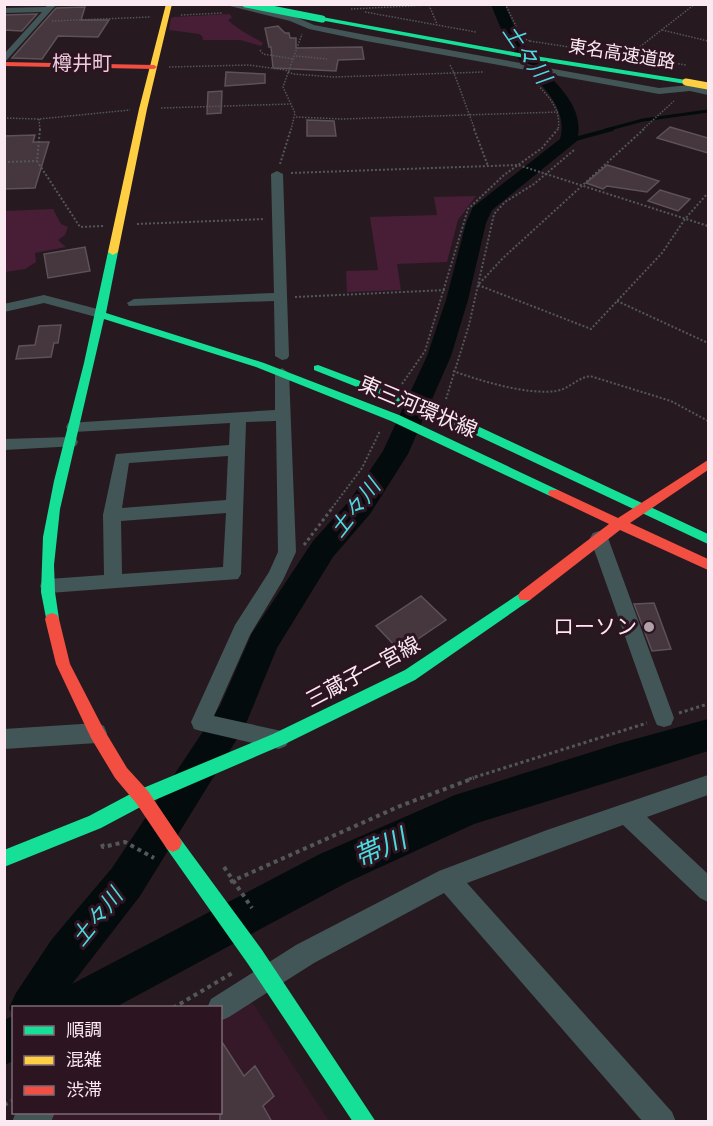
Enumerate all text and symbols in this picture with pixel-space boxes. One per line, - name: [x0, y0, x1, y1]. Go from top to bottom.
- water label: 土々川: [498, 20, 557, 90]
- street label: 東名高速道路: [567, 36, 677, 72]
- district label: 樽井町: [52, 52, 112, 74]
- street label: 東三河環状線: [355, 371, 481, 443]
- water label: 土々川: [325, 473, 386, 542]
- place label: ローソン: [553, 615, 637, 639]
- marker: ローソン: [642, 620, 656, 634]
- street label: 三蔵子一宮線: [302, 632, 424, 712]
- water label: 帯川: [349, 822, 414, 873]
- water label: 土々川: [67, 882, 129, 951]
- legend: [12, 1006, 222, 1114]
- text: 順調: [66, 1020, 102, 1040]
- text: 混雑: [66, 1050, 102, 1070]
- text: 渋滞: [66, 1080, 102, 1100]

